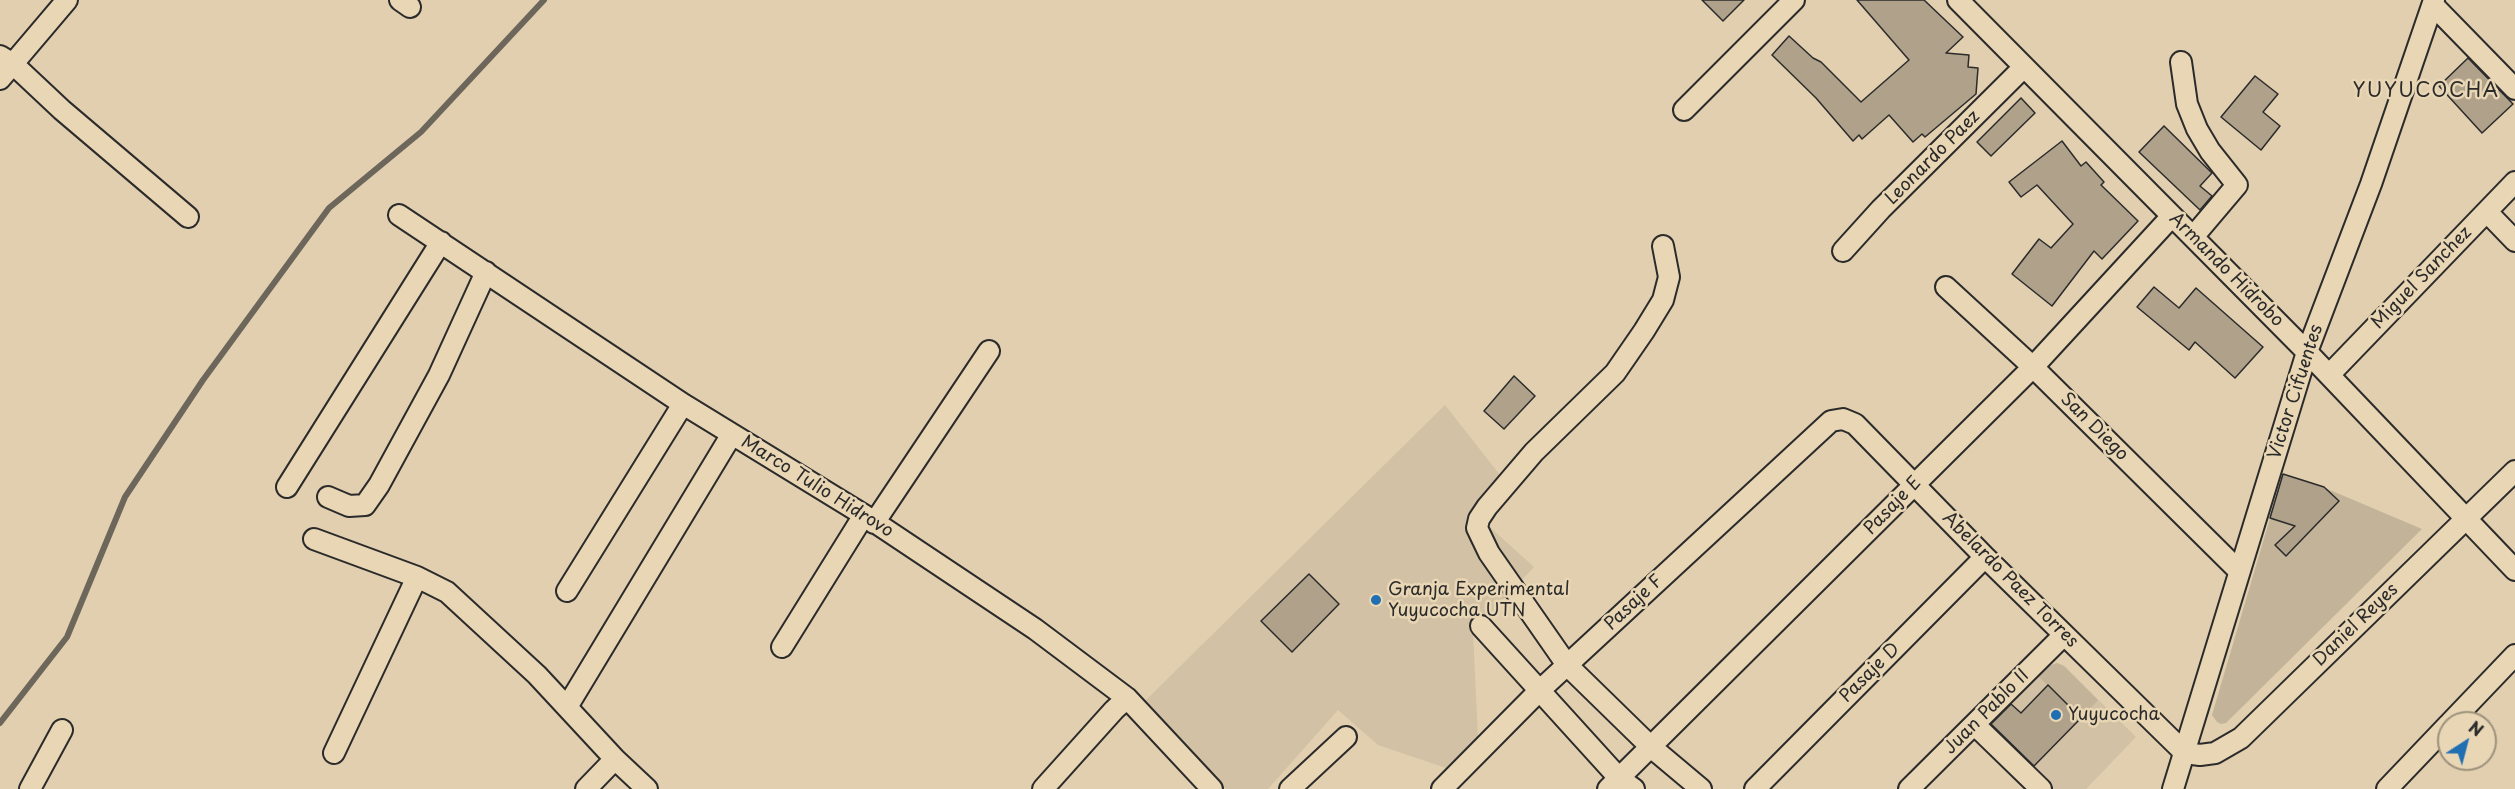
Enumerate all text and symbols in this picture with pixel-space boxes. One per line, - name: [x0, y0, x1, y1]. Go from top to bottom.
- district label: YUYUCOCHA: [2354, 79, 2498, 103]
- street label: Leonardo Paez: [1881, 106, 1985, 210]
- street label: Armando Hidrobo: [2164, 208, 2288, 332]
- street label: Miguel Sanchez: [2368, 222, 2476, 334]
- street label: Victor Cifuentes: [2264, 322, 2328, 462]
- street label: San Diego: [2056, 389, 2132, 465]
- street label: Marco Tulio Hidrovo: [737, 431, 897, 543]
- street label: Pasaje E: [1860, 472, 1926, 540]
- street label: Abelardo Paez Torres: [1938, 508, 2082, 652]
- street label: Pasaje F: [1600, 571, 1668, 635]
- place label: Granja Experimental Yuyucocha UTN: [1388, 579, 1570, 622]
- street label: Daniel Reyes: [2309, 579, 2403, 671]
- marker: Granja Experimental Yuyucocha UTN: [1369, 593, 1383, 607]
- street label: Pasaje D: [1836, 639, 1904, 707]
- street label: Juan Pablo II: [1940, 665, 2034, 759]
- place label: Yuyucocha: [2068, 704, 2160, 726]
- marker: Yuyucocha: [2049, 708, 2063, 722]
- north arrow: [2437, 711, 2497, 771]
- text: N: [2464, 715, 2489, 741]

